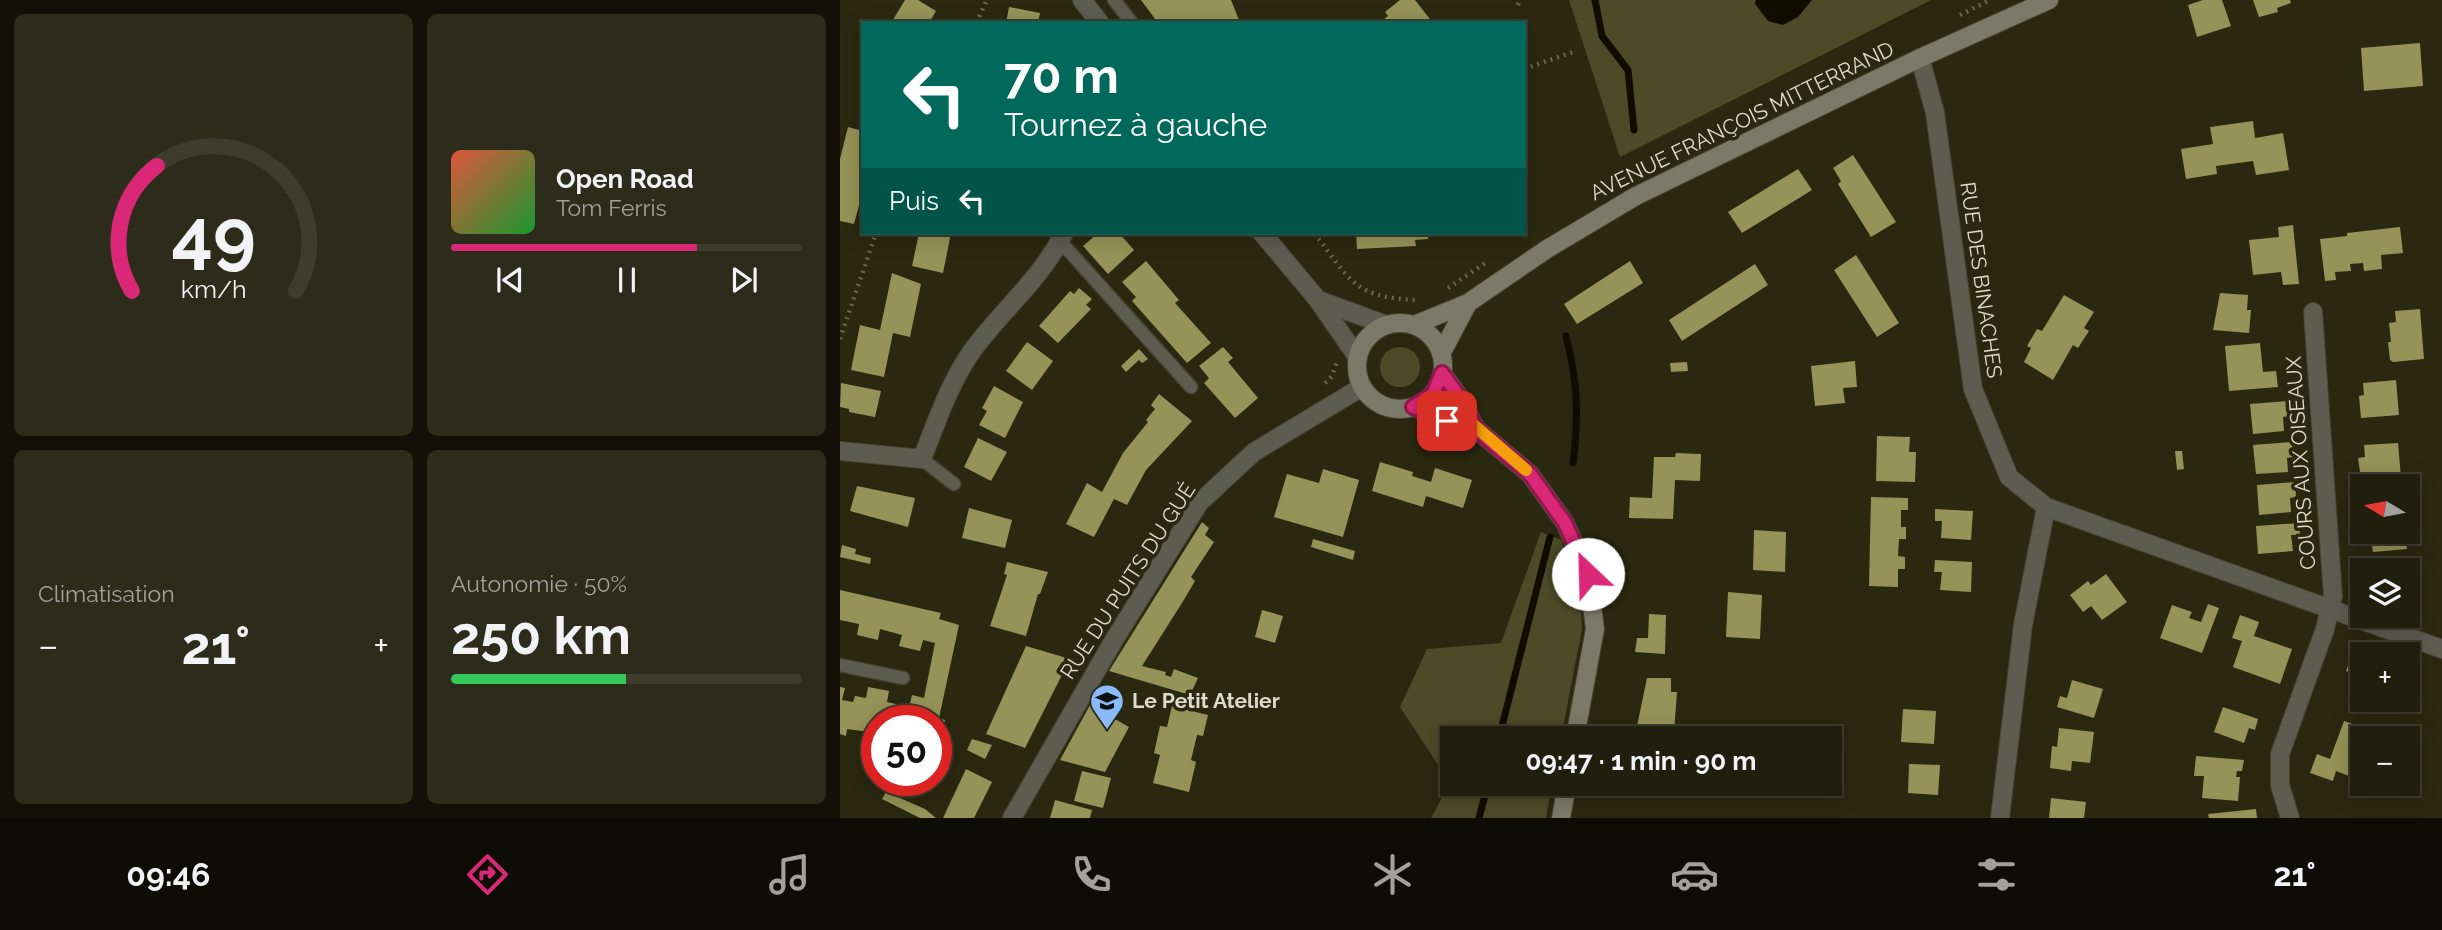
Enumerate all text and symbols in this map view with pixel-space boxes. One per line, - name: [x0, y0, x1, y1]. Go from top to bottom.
- street label: AVENUE FRANÇOIS MITTERRAND: [1586, 36, 1898, 205]
- text: 70 m: [1004, 47, 1119, 104]
- icon: left: [889, 49, 980, 140]
- text: Tournez à gauche: [1004, 106, 1267, 143]
- text: Open Road: [556, 164, 694, 194]
- street label: RUE DES BINACHES: [1955, 180, 2008, 380]
- icon: left: [953, 182, 991, 220]
- text: Puis: [889, 186, 939, 216]
- text: 49: [171, 193, 256, 278]
- text: Tom Ferris: [556, 194, 667, 221]
- icon: previous: [491, 261, 529, 299]
- icon: pause: [608, 261, 646, 299]
- icon: next: [725, 261, 763, 299]
- text: km/h: [181, 274, 246, 304]
- street label: COURS AUX OISEAUX: [2281, 355, 2320, 571]
- pin: [1417, 391, 1477, 451]
- icon: arrive: [1428, 402, 1466, 440]
- north arrow: [2350, 474, 2420, 544]
- map controls: [2350, 474, 2420, 796]
- street label: RUE DU PUITS DU GUÉ: [1055, 478, 1200, 684]
- position arrow: [1551, 537, 1625, 611]
- button: layers: [2350, 558, 2420, 628]
- text: Autonomie · 50%: [451, 570, 627, 597]
- text: Climatisation: [38, 580, 175, 607]
- text: 250 km: [451, 605, 631, 666]
- text: 21°: [182, 615, 250, 676]
- text: −: [38, 623, 58, 668]
- text: +: [373, 623, 389, 668]
- button: +: [2350, 642, 2420, 712]
- school or university icon: Le Petit Atelier: [1088, 682, 1126, 731]
- place label: Le Petit Atelier: [1132, 688, 1280, 713]
- speed limit sign: 50: [861, 705, 952, 796]
- button: −: [2350, 726, 2420, 796]
- text: 09:47 · 1 min · 90 m: [1525, 746, 1757, 776]
- icon: directions: [463, 850, 512, 899]
- icon: music: [765, 850, 814, 899]
- icon: phone: [1067, 850, 1116, 899]
- icon: climate: [1368, 850, 1417, 899]
- icon: car: [1670, 850, 1719, 899]
- icon: filters: [1972, 850, 2021, 899]
- text: 09:46: [126, 856, 210, 893]
- text: 21°: [2273, 856, 2316, 893]

